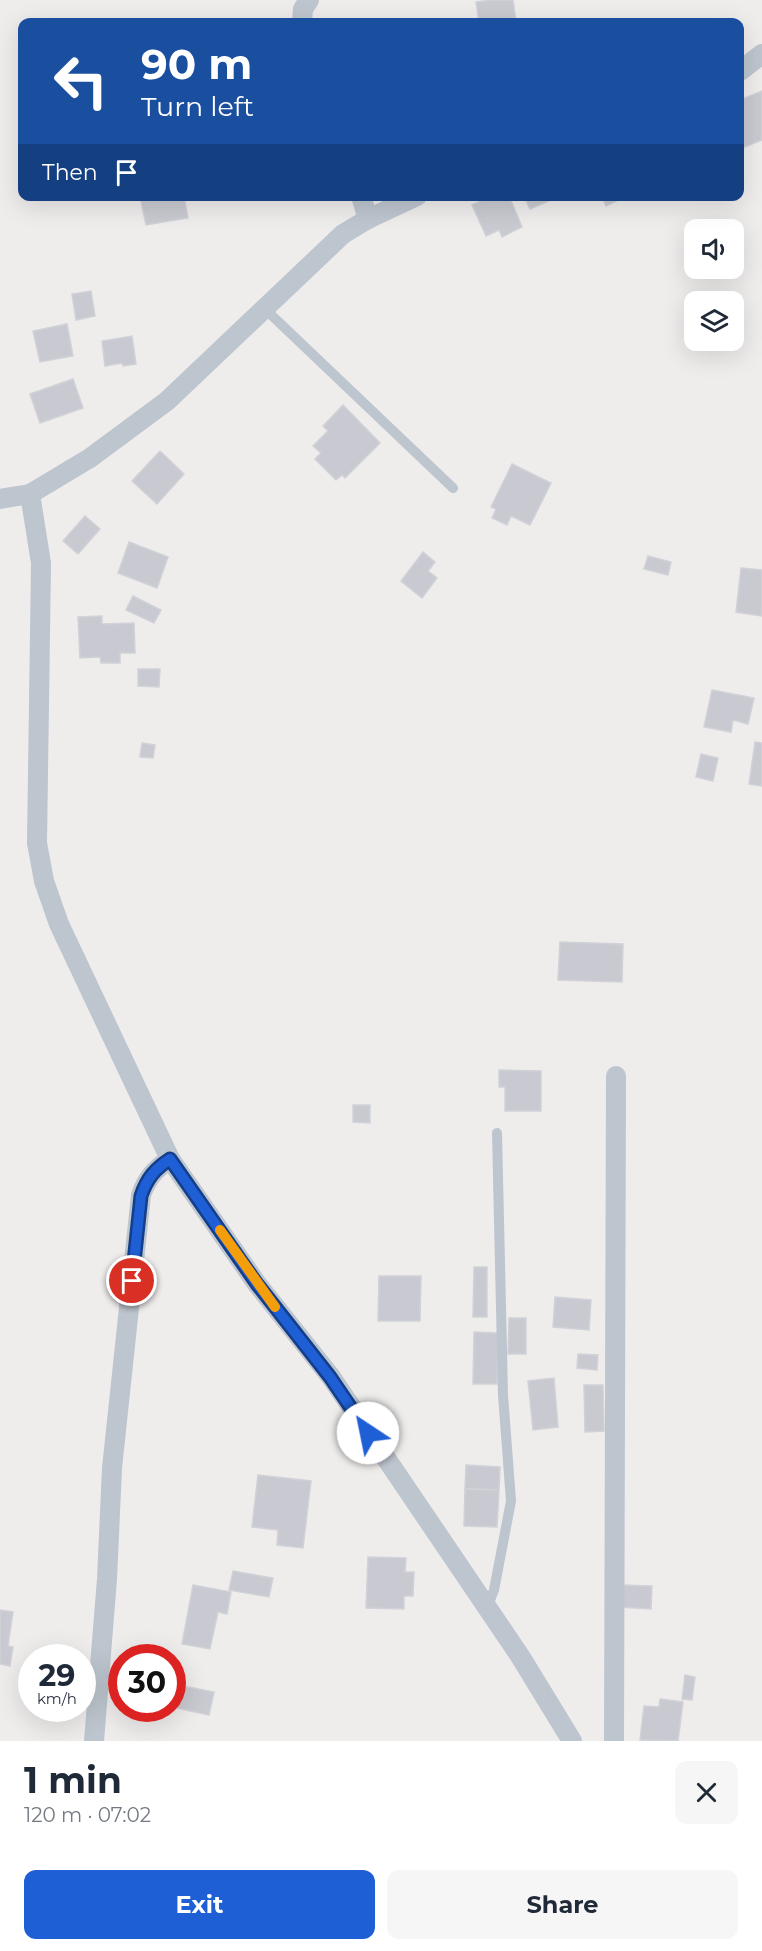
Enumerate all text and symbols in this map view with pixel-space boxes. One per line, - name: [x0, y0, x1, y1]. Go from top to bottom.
- text: 90 m: [141, 38, 252, 90]
- icon: left: [42, 42, 120, 120]
- text: Turn left: [141, 90, 254, 123]
- icon: arrive: [110, 156, 143, 189]
- text: Then: [42, 159, 98, 186]
- map controls: [684, 219, 744, 351]
- button: sound: [684, 219, 744, 279]
- button: layers: [684, 291, 744, 351]
- pin: [106, 1255, 157, 1306]
- icon: arrive: [115, 1264, 148, 1297]
- position arrow: [336, 1401, 400, 1465]
- speed limit sign: 30: [108, 1644, 186, 1722]
- text: 29: [39, 1657, 75, 1694]
- text: km/h: [37, 1689, 77, 1708]
- text: 1 min: [24, 1758, 122, 1802]
- button: close: [675, 1761, 738, 1824]
- text: 120 m · 07:02: [24, 1803, 151, 1827]
- button: Exit: [24, 1870, 375, 1939]
- button: Share: [387, 1870, 738, 1939]

